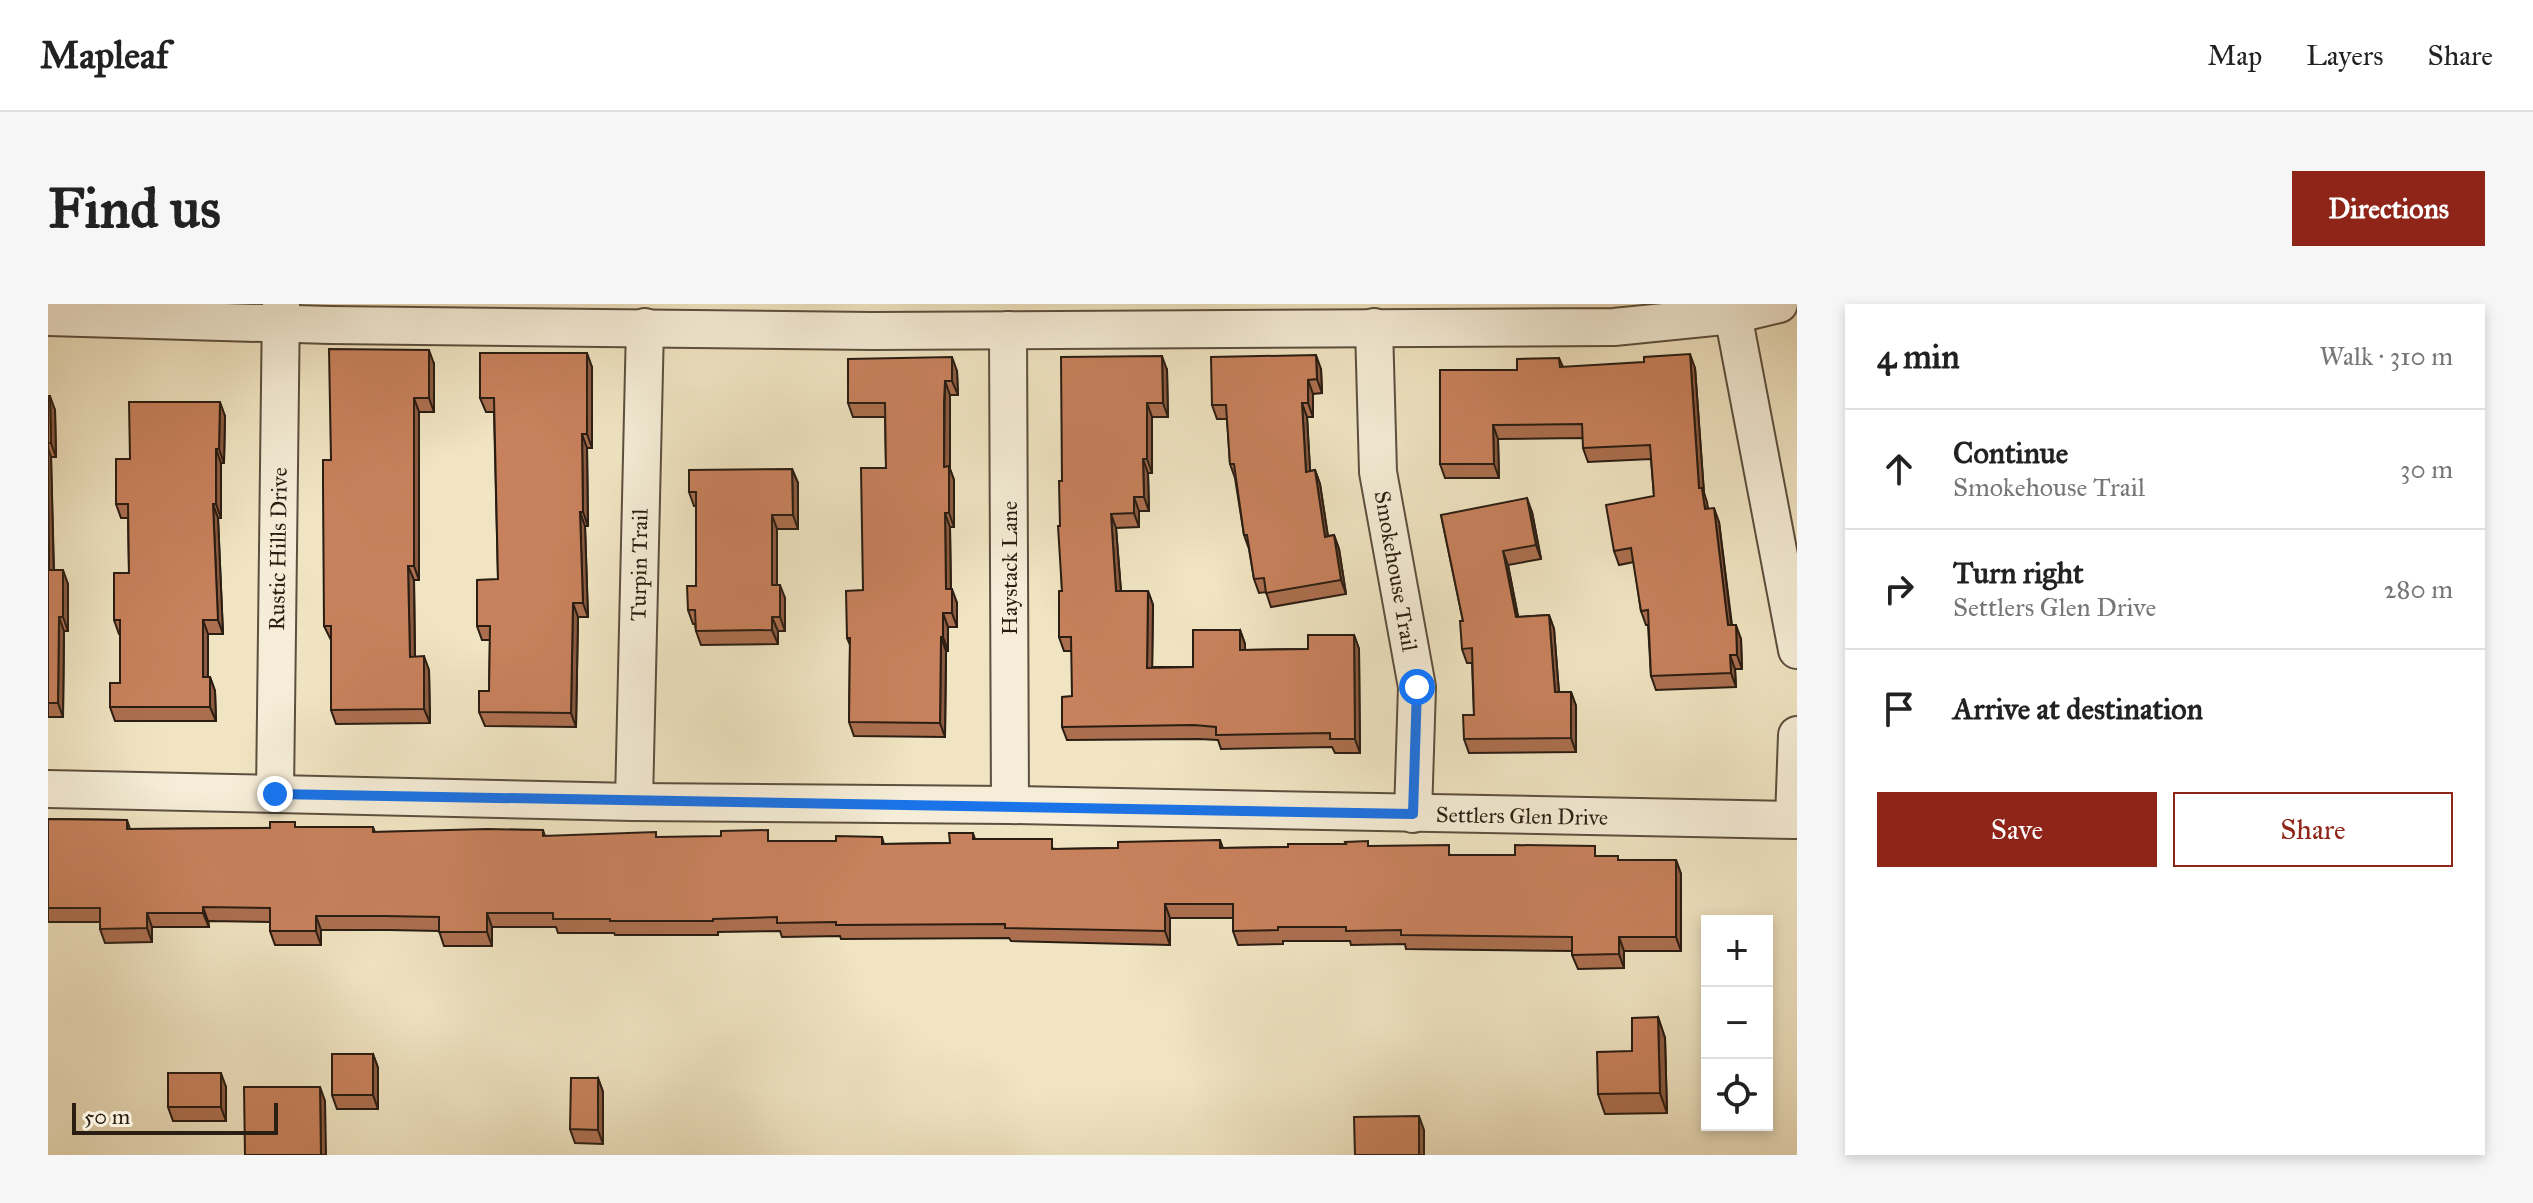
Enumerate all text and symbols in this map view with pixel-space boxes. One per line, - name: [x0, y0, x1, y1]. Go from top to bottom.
- text: Mapleaf: [40, 32, 169, 78]
- text: Map: [2207, 38, 2262, 73]
- text: Layers: [2306, 38, 2384, 73]
- text: Share: [2428, 38, 2493, 73]
- button: Directions: [2292, 171, 2485, 246]
- text: Find us: [48, 174, 221, 242]
- text: 4 min: [1877, 336, 1960, 377]
- text: Walk · 310 m: [2319, 340, 2453, 372]
- text: Continue: [1953, 435, 2068, 471]
- icon: ahead: [1877, 447, 1921, 491]
- text: 30 m: [2400, 453, 2453, 485]
- street label: Rustic Hills Drive: [263, 467, 293, 631]
- text: Smokehouse Trail: [1953, 471, 2145, 503]
- street label: Smokehouse Trail: [1369, 489, 1423, 653]
- street label: Haystack Lane: [996, 501, 1023, 635]
- street label: Turpin Trail: [625, 508, 653, 621]
- text: Turn right: [1953, 555, 2084, 591]
- icon: right: [1877, 567, 1921, 611]
- text: 280 m: [2384, 573, 2453, 605]
- text: Settlers Glen Drive: [1953, 591, 2156, 623]
- route start: [1399, 669, 1435, 705]
- icon: arrive: [1877, 687, 1921, 731]
- text: Arrive at destination: [1953, 691, 2203, 727]
- route end: [257, 776, 293, 812]
- button: Save: [1877, 792, 2157, 867]
- button: Share: [2173, 792, 2453, 867]
- street label: Settlers Glen Drive: [1436, 801, 1608, 831]
- map controls: [1701, 915, 1773, 1131]
- button: +: [1701, 915, 1773, 987]
- button: −: [1701, 987, 1773, 1059]
- button: locate: [1701, 1059, 1773, 1131]
- scale bar: [72, 1099, 278, 1135]
- text: 50 m: [84, 1103, 130, 1130]

